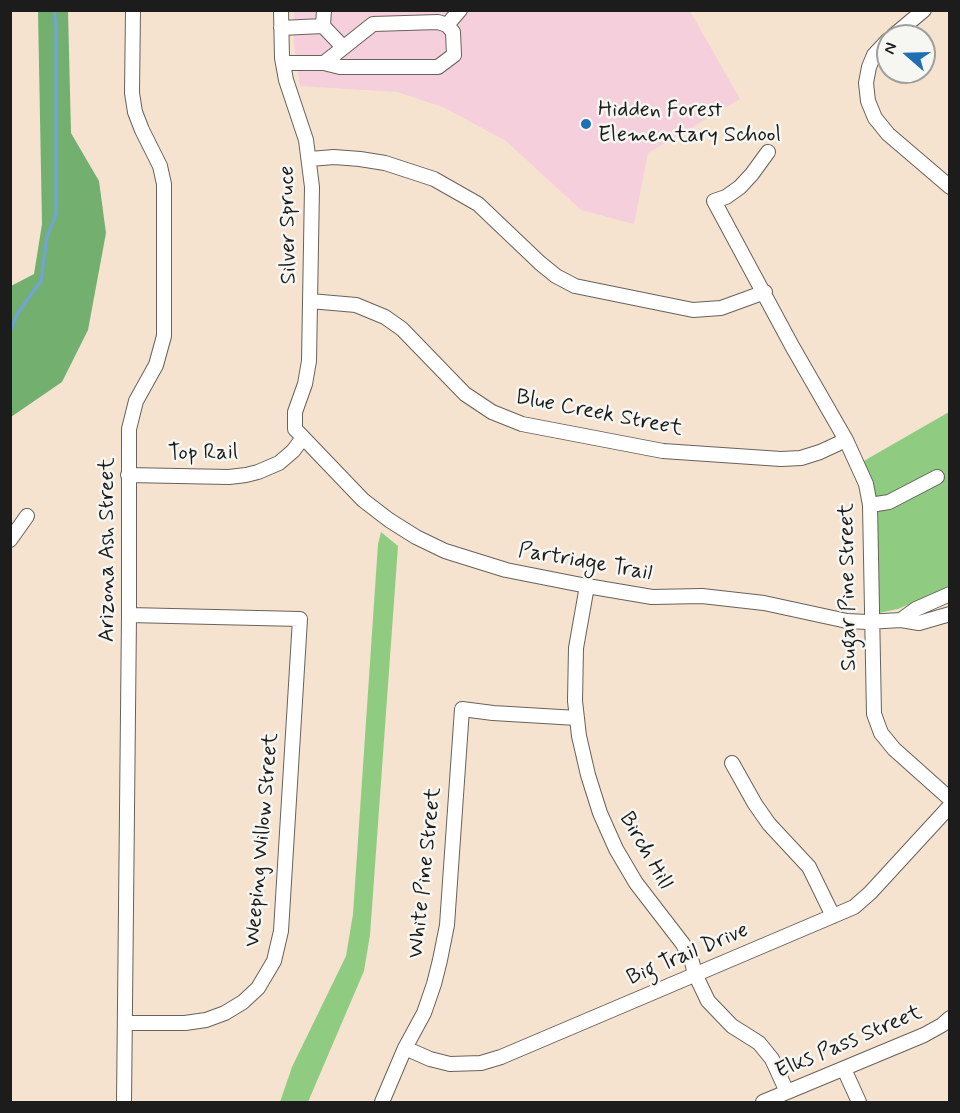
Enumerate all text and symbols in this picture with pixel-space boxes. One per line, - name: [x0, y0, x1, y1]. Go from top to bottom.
- north arrow: [876, 24, 936, 84]
- text: N: [879, 40, 902, 57]
- place label: Hidden Forest Elementary School: [598, 98, 781, 150]
- marker: Hidden Forest Elementary School: [579, 117, 593, 131]
- street label: Silver Spruce: [275, 166, 303, 284]
- street label: Blue Creek Street: [514, 385, 684, 443]
- street label: Top Rail: [168, 440, 238, 468]
- street label: Arizona Ash Street: [95, 458, 121, 642]
- street label: Sugar Pine Street: [834, 503, 864, 671]
- street label: Partridge Trail: [516, 538, 654, 588]
- street label: Weeping Willow Street: [240, 732, 286, 948]
- street label: White Pine Street: [404, 786, 448, 960]
- street label: Birch Hill: [612, 808, 678, 894]
- street label: Big Trail Drive: [623, 918, 753, 992]
- street label: Elks Pass Street: [772, 1000, 926, 1086]

